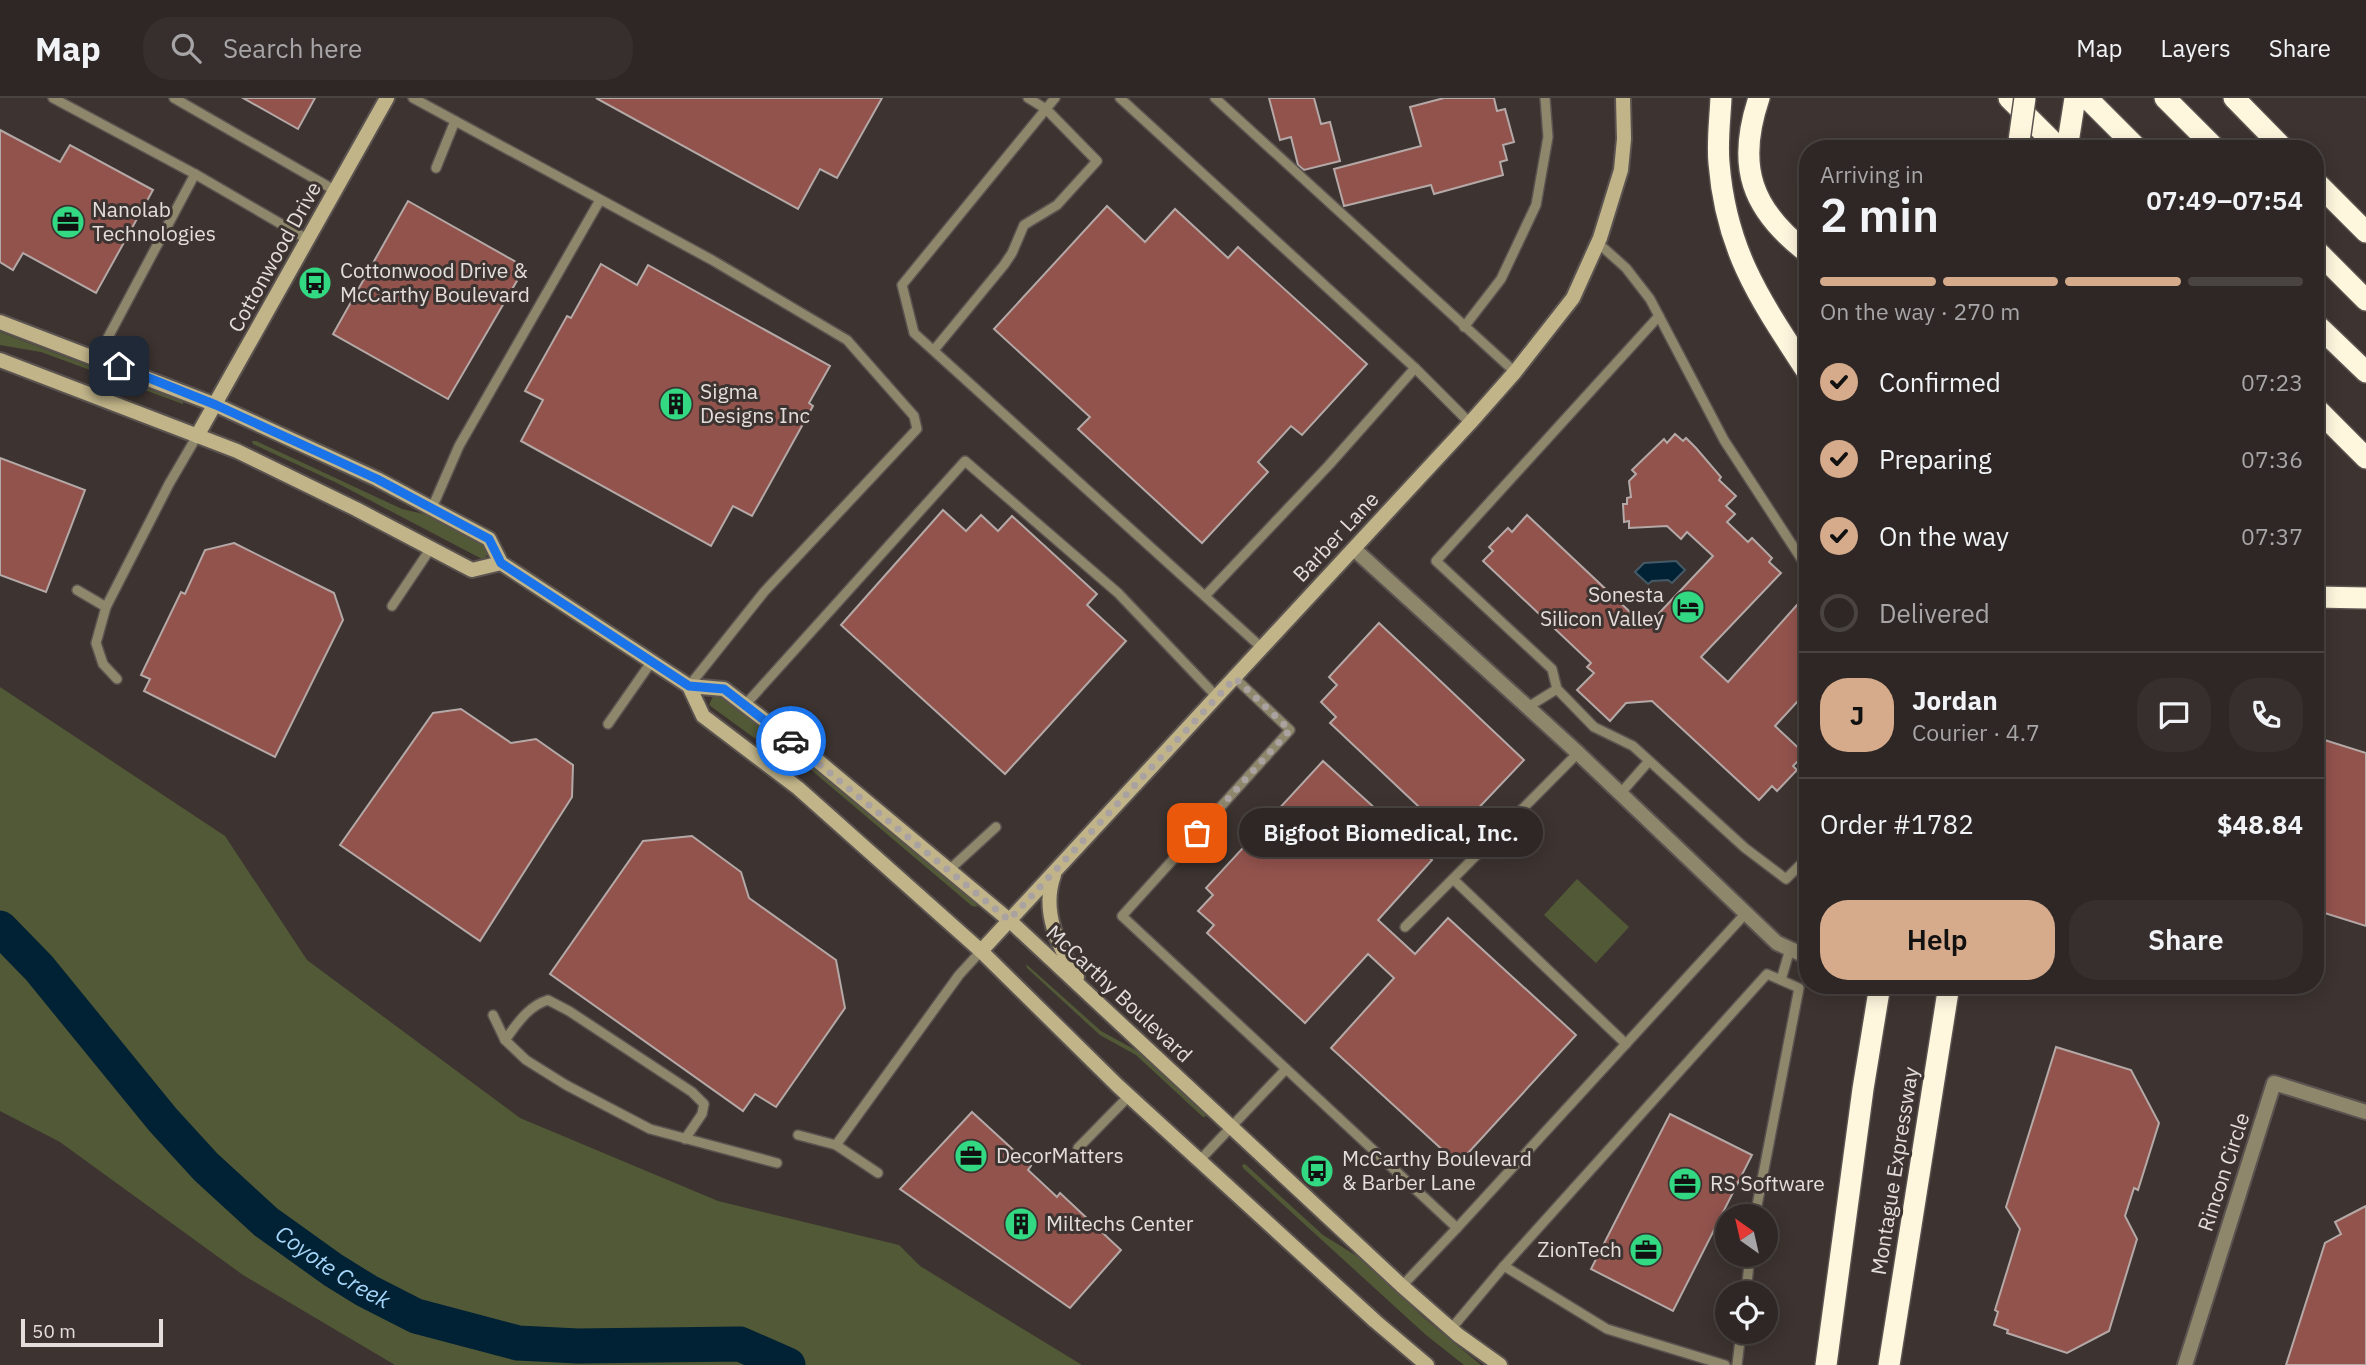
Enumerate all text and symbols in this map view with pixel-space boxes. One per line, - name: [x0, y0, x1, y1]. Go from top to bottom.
- search box: [143, 17, 633, 80]
- text: Map: [35, 27, 101, 70]
- icon: search: [167, 29, 205, 67]
- text: Search here: [223, 31, 362, 65]
- text: Map: [2076, 32, 2123, 64]
- text: Layers: [2161, 32, 2231, 64]
- text: Share: [2269, 32, 2331, 64]
- text: Arriving in: [1820, 159, 1924, 189]
- street label: Cottonwood Drive: [221, 176, 327, 337]
- text: 07:49–07:54: [2146, 183, 2303, 217]
- text: 2 min: [1820, 185, 1939, 245]
- place label: Nanolab Technologies: [92, 195, 216, 247]
- office icon: Nanolab Technologies: [49, 203, 87, 241]
- place label: Cottonwood Drive & McCarthy Boulevard: [340, 256, 530, 308]
- bus stop icon: Cottonwood Drive & McCarthy Boulevard: [296, 264, 334, 302]
- text: On the way · 270 m: [1820, 296, 2020, 326]
- pin: [89, 336, 149, 396]
- icon: home: [100, 347, 138, 385]
- icon: check: [1820, 363, 1858, 401]
- text: Confirmed: [1879, 365, 2001, 399]
- text: 07:23: [2241, 367, 2303, 397]
- place label: Sigma Designs Inc: [700, 377, 810, 429]
- building icon: Sigma Designs Inc: [657, 385, 695, 423]
- icon: check: [1820, 440, 1858, 478]
- text: Preparing: [1879, 442, 1992, 476]
- text: 07:36: [2241, 444, 2303, 474]
- street label: Barber Lane: [1286, 485, 1384, 588]
- icon: check: [1820, 517, 1858, 555]
- text: On the way: [1879, 519, 2009, 553]
- text: 07:37: [2241, 521, 2303, 551]
- place label: Sonesta Silicon Valley: [1540, 580, 1665, 632]
- hotel icon: Sonesta Silicon Valley: [1669, 588, 1707, 626]
- text: Delivered: [1879, 596, 1990, 630]
- button: chat: [2137, 678, 2211, 752]
- button: phone: [2229, 678, 2303, 752]
- text: Jordan: [1912, 683, 1998, 717]
- text: J: [1850, 698, 1864, 732]
- courier: [756, 706, 826, 776]
- text: Courier · 4.7: [1912, 717, 2040, 747]
- icon: car: [772, 722, 810, 760]
- pin: [1167, 803, 1227, 863]
- text: Order #1782: [1820, 807, 1974, 841]
- text: $48.84: [2217, 807, 2303, 841]
- callout: Bigfoot Biomedical, Inc.: [1239, 808, 1544, 858]
- icon: bag: [1178, 814, 1216, 852]
- text: Bigfoot Biomedical, Inc.: [1263, 817, 1519, 847]
- button: Help: [1820, 900, 2055, 980]
- button: Share: [2069, 900, 2303, 980]
- street label: McCarthy Boulevard: [1041, 918, 1199, 1068]
- street label: Montague Expressway: [1864, 1064, 1924, 1277]
- street label: Rincon Circle: [2191, 1109, 2255, 1235]
- office icon: DecorMatters: [952, 1137, 990, 1175]
- place label: DecorMatters: [996, 1141, 1124, 1169]
- place label: McCarthy Boulevard & Barber Lane: [1342, 1144, 1532, 1196]
- bus stop icon: McCarthy Boulevard & Barber Lane: [1298, 1152, 1336, 1190]
- office icon: RS Software: [1666, 1165, 1704, 1203]
- place label: RS Software: [1710, 1169, 1825, 1197]
- north arrow: [1715, 1204, 1778, 1267]
- map controls: [1715, 1204, 1778, 1344]
- building icon: Miltechs Center: [1002, 1205, 1040, 1243]
- place label: Miltechs Center: [1046, 1209, 1194, 1237]
- water label: Coyote Creek: [270, 1218, 397, 1315]
- office icon: ZionTech: [1627, 1231, 1665, 1269]
- place label: ZionTech: [1537, 1235, 1622, 1263]
- button: locate: [1715, 1281, 1778, 1344]
- scale bar: [21, 1316, 163, 1348]
- text: 50 m: [32, 1319, 76, 1343]

